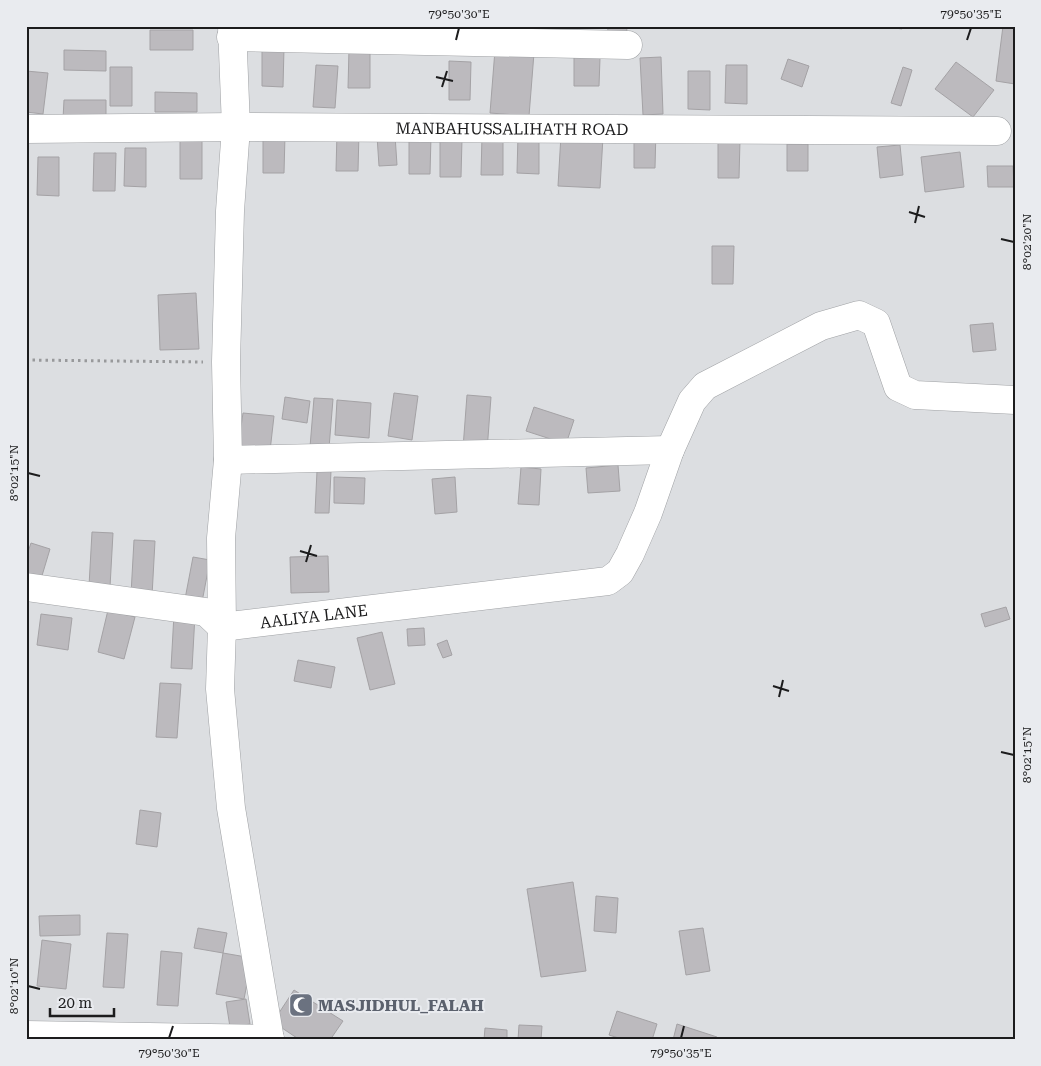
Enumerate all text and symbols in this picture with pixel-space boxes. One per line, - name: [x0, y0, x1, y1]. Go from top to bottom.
- text: 79°50'30"E: [428, 7, 490, 21]
- text: 79°50'35"E: [940, 7, 1002, 21]
- street label: MANBAHUSSALIHATH ROAD: [396, 118, 628, 139]
- text: 8°02'20"N: [1020, 213, 1034, 270]
- text: 8°02'15"N: [7, 444, 21, 501]
- street label: AALIYA LANE: [259, 600, 369, 632]
- text: 8°02'15"N: [1020, 726, 1034, 783]
- text: 8°02'10"N: [7, 957, 21, 1014]
- scale bar: [50, 986, 114, 1018]
- mosque icon: MASJIDHUL_FALAH: [288, 992, 314, 1018]
- text: 20 m: [58, 994, 93, 1012]
- place label: MASJIDHUL_FALAH: [318, 996, 484, 1015]
- text: 79°50'30"E: [138, 1046, 200, 1060]
- text: 79°50'35"E: [650, 1046, 712, 1060]

